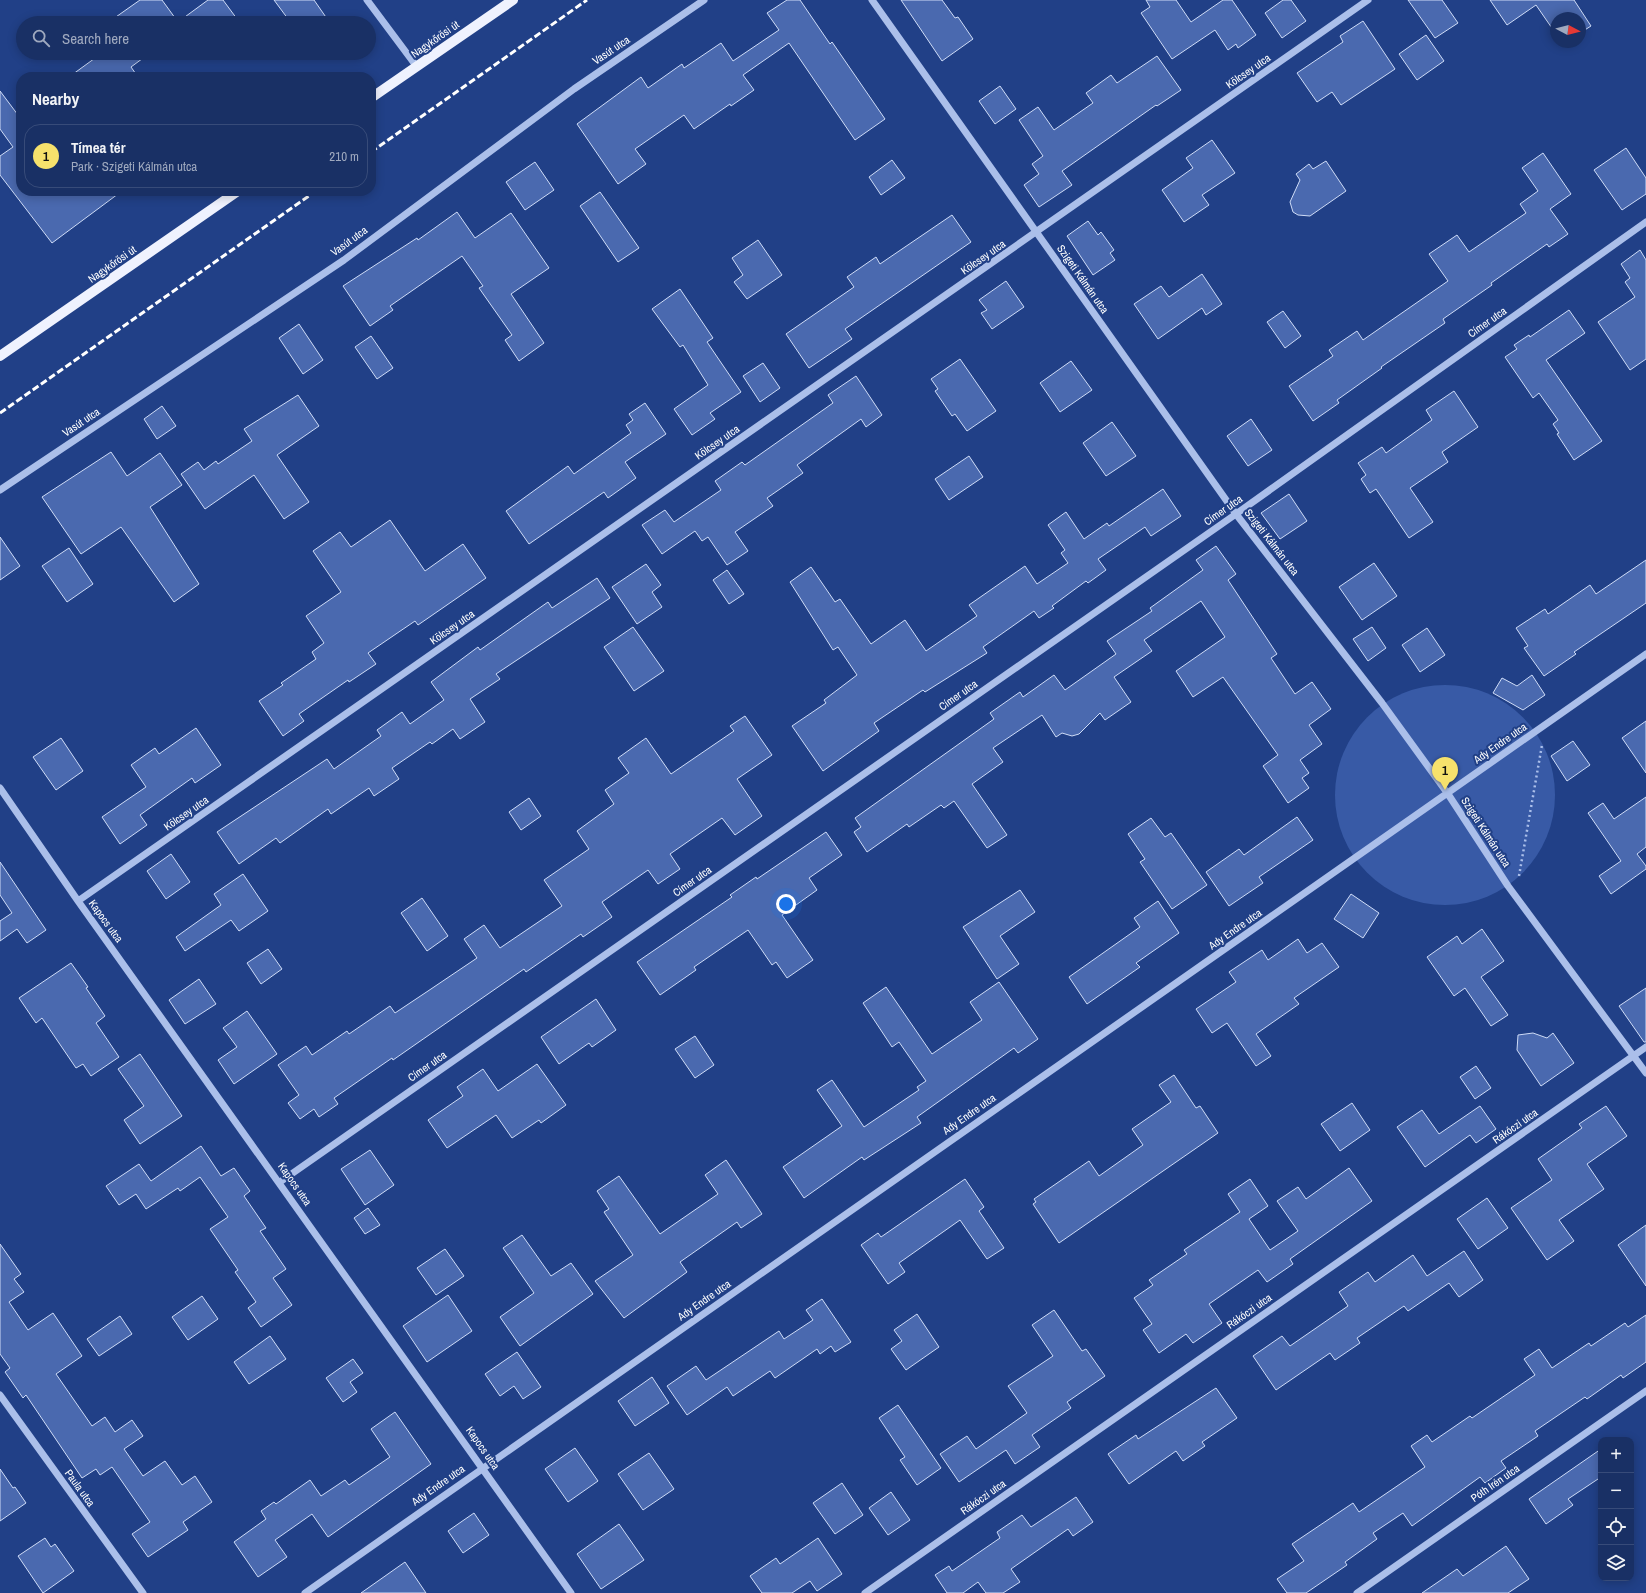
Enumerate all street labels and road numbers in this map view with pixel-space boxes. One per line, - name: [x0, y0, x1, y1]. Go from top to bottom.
- street label: Nagykőrösi út: [408, 17, 462, 61]
- street label: Vasút utca: [590, 32, 632, 68]
- street label: Kölcsey utca: [1223, 51, 1273, 91]
- street label: Vasút utca: [328, 223, 370, 259]
- street label: Kölcsey utca: [958, 237, 1008, 277]
- street label: Nagykőrösi út: [85, 242, 139, 286]
- street label: Szigeti Kálmán utca: [1054, 242, 1112, 316]
- street label: Címer utca: [1465, 304, 1509, 340]
- street label: Vasút utca: [60, 404, 102, 440]
- street label: Kölcsey utca: [692, 422, 742, 462]
- street label: Címer utca: [1201, 492, 1245, 528]
- street label: Szigeti Kálmán utca: [1242, 506, 1302, 578]
- street label: Kölcsey utca: [427, 607, 477, 647]
- street label: Címer utca: [936, 677, 980, 713]
- street label: Ady Endre utca: [1470, 720, 1529, 767]
- street label: Kölcsey utca: [161, 793, 211, 833]
- street label: Szigeti Kálmán utca: [1458, 794, 1514, 870]
- street label: Címer utca: [670, 863, 714, 899]
- street label: Kapocs utca: [86, 897, 126, 945]
- street label: Ady Endre utca: [1205, 906, 1264, 953]
- street label: Címer utca: [405, 1048, 449, 1084]
- street label: Ady Endre utca: [939, 1091, 998, 1138]
- street label: Rákóczi utca: [1490, 1105, 1540, 1147]
- street label: Kapocs utca: [275, 1160, 315, 1208]
- street label: Ady Endre utca: [674, 1277, 733, 1324]
- street label: Rákóczi utca: [1224, 1290, 1274, 1332]
- street label: Kapocs utca: [463, 1424, 503, 1472]
- street label: Póth Irén utca: [1468, 1461, 1522, 1505]
- street label: Ady Endre utca: [408, 1462, 467, 1509]
- street label: Paula utca: [62, 1467, 98, 1509]
- street label: Rákóczi utca: [958, 1476, 1008, 1518]

